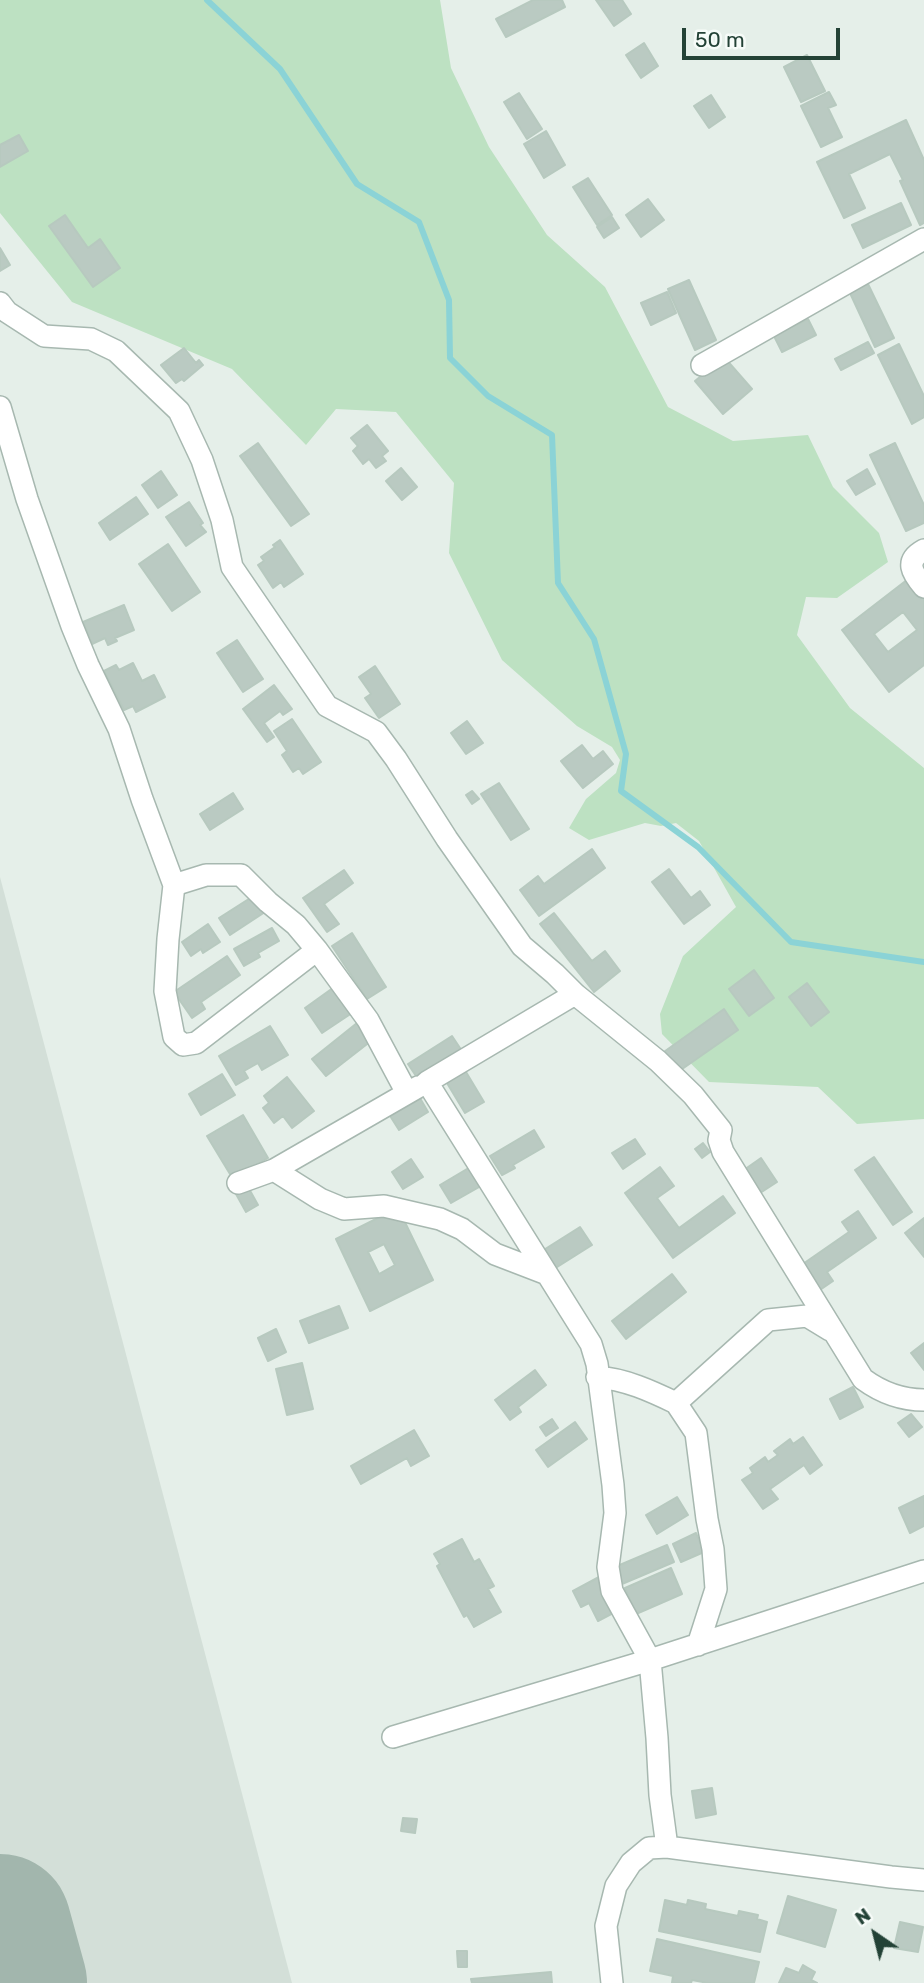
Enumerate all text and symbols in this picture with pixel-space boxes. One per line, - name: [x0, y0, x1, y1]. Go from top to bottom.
- scale bar: [686, 14, 844, 58]
- text: 50 m: [695, 27, 745, 52]
- north arrow: [840, 1899, 910, 1969]
- text: N: [850, 1903, 875, 1930]

